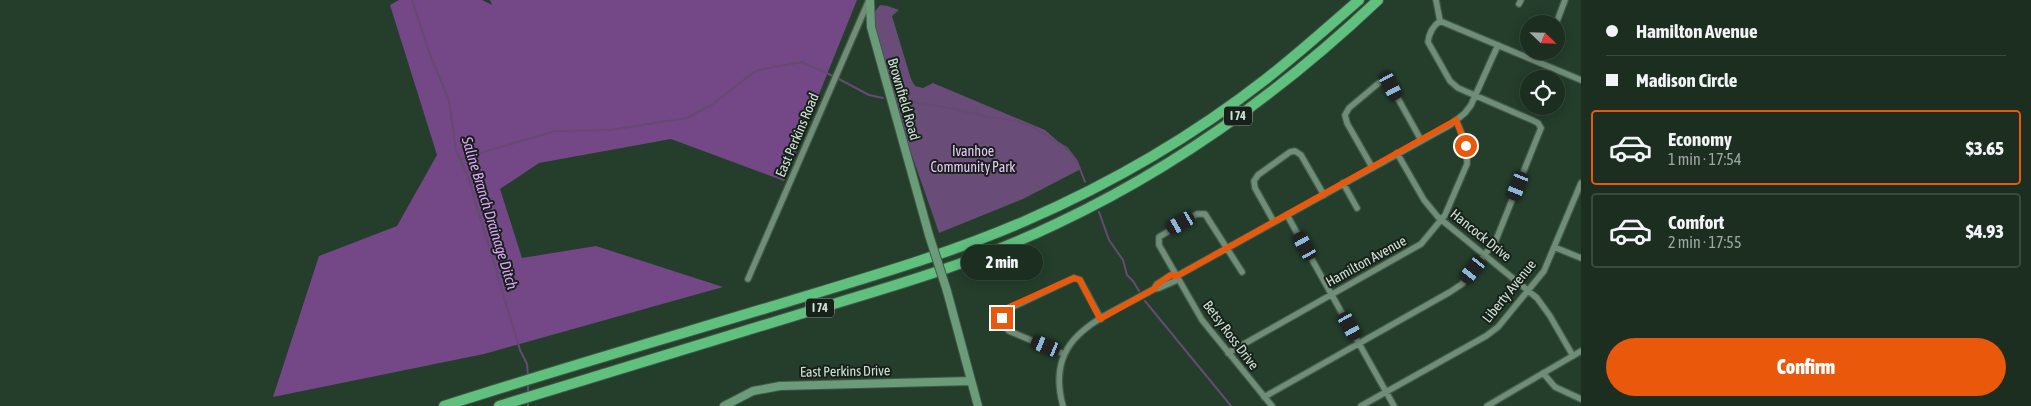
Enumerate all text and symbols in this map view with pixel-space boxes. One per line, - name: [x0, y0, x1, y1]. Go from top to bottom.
- north arrow: [1520, 15, 1565, 60]
- map controls: [1520, 15, 1565, 115]
- text: Hamilton Avenue: [1636, 20, 1758, 42]
- street label: Brownfield Road: [885, 56, 923, 142]
- car: [1377, 69, 1404, 103]
- text: Madison Circle: [1636, 69, 1737, 91]
- button: locate: [1520, 70, 1565, 115]
- street label: East Perkins Road: [772, 90, 822, 180]
- road number: I 74: [1224, 106, 1252, 125]
- icon: car: [1608, 125, 1653, 170]
- text: Economy: [1668, 128, 1732, 150]
- water label: Saline Branch Drainage Ditch: [458, 134, 521, 291]
- route start: [1455, 135, 1477, 157]
- text: $3.65: [1966, 137, 2004, 159]
- park label: Ivanhoe Community Park: [931, 143, 1015, 175]
- text: 1 min · 17:54: [1668, 150, 1741, 168]
- car: [1505, 169, 1530, 203]
- street label: Hancock Drive: [1447, 206, 1515, 264]
- icon: car: [1608, 208, 1653, 253]
- car: [1164, 209, 1197, 237]
- text: Comfort: [1668, 211, 1724, 233]
- text: $4.93: [1966, 220, 2004, 242]
- car: [1291, 229, 1318, 263]
- street label: Hamilton Avenue: [1323, 232, 1409, 290]
- text: 2 min · 17:55: [1668, 233, 1741, 251]
- callout: 2 min: [961, 246, 1043, 280]
- text: 2 min: [986, 253, 1018, 271]
- car: [1457, 254, 1488, 286]
- street label: Liberty Avenue: [1479, 256, 1539, 326]
- street label: Betsy Ross Drive: [1200, 297, 1262, 373]
- road number: I 74: [806, 298, 834, 318]
- route end: [991, 307, 1013, 329]
- car: [1336, 309, 1363, 343]
- car: [1029, 333, 1062, 359]
- button: Confirm: [1606, 338, 2006, 396]
- street label: East Perkins Drive: [800, 362, 890, 380]

